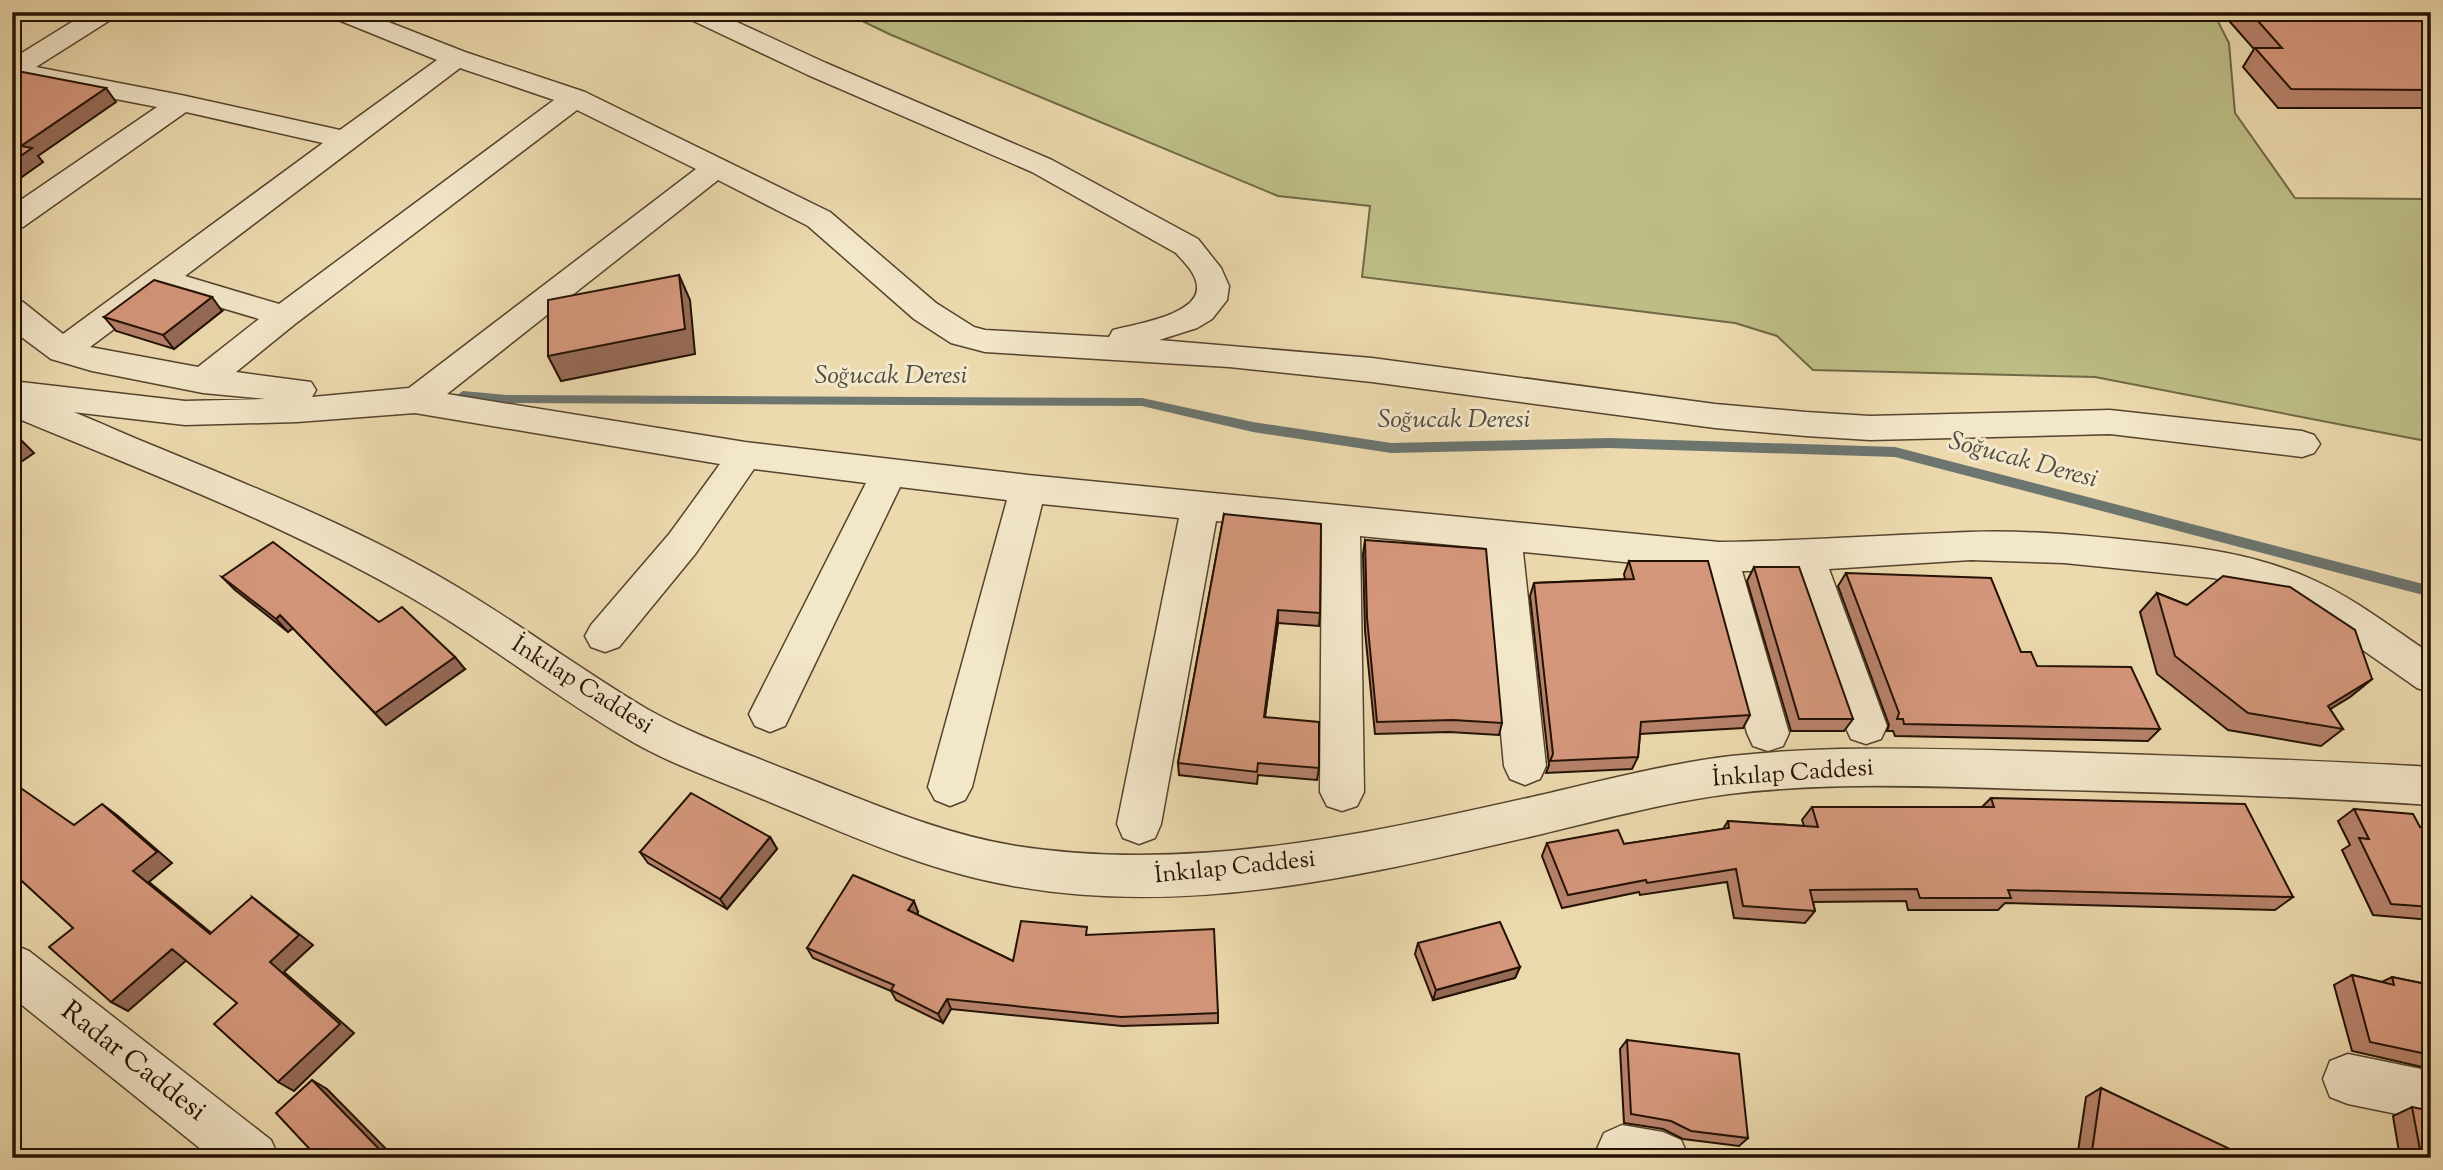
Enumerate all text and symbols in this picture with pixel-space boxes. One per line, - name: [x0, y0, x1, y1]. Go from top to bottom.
- water label: Soğucak Deresi: [815, 358, 967, 395]
- water label: Soğucak Deresi: [1378, 402, 1530, 439]
- water label: Soğucak Deresi: [1945, 423, 2101, 499]
- street label: İnkılap Caddesi: [504, 629, 660, 743]
- street label: İnkılap Caddesi: [1711, 751, 1875, 797]
- street label: İnkılap Caddesi: [1153, 843, 1317, 893]
- street label: Radar Caddesi: [52, 992, 214, 1132]

